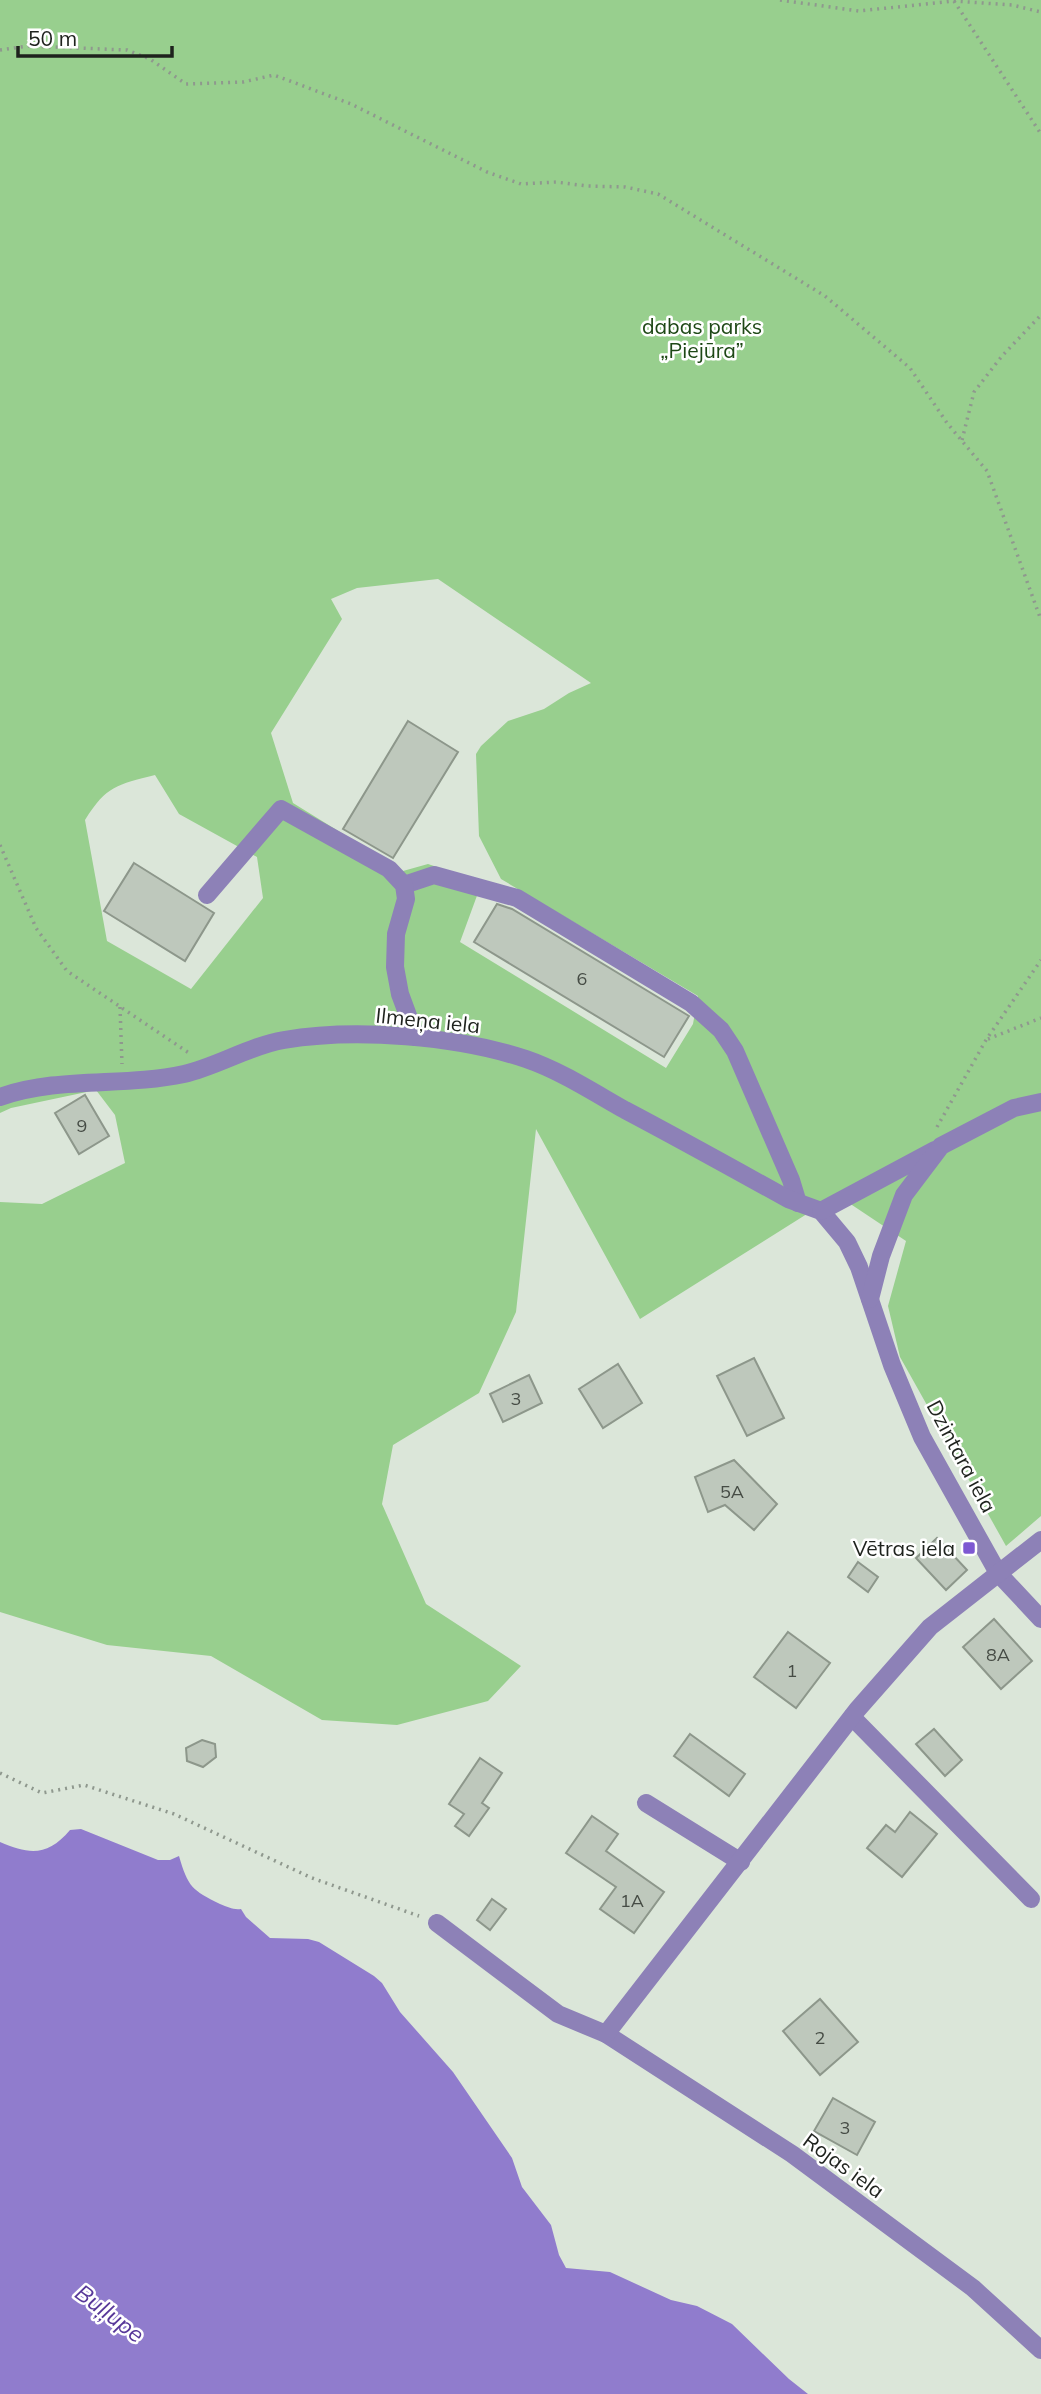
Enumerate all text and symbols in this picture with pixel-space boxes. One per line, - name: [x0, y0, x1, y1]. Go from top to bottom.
- scale bar: [18, 14, 172, 58]
- text: 50 m: [28, 25, 77, 51]
- park label: dabas parks „Piejūra”: [642, 313, 762, 363]
- house number: 6: [577, 967, 587, 990]
- street label: Ilmeņa iela: [374, 1002, 481, 1040]
- house number: 9: [77, 1114, 87, 1137]
- house number: 3: [511, 1387, 521, 1410]
- street label: Dzintara iela: [922, 1395, 1002, 1517]
- house number: 5A: [720, 1480, 744, 1503]
- place label: Vētras iela: [853, 1535, 955, 1561]
- marker: Vētras iela: [961, 1540, 977, 1556]
- house number: 8A: [986, 1643, 1010, 1666]
- house number: 1: [787, 1659, 797, 1682]
- house number: 1A: [620, 1889, 644, 1912]
- house number: 2: [815, 2026, 825, 2049]
- house number: 3: [840, 2116, 850, 2139]
- street label: Rojas iela: [798, 2127, 890, 2203]
- water label: Buļļupe: [69, 2278, 150, 2349]

